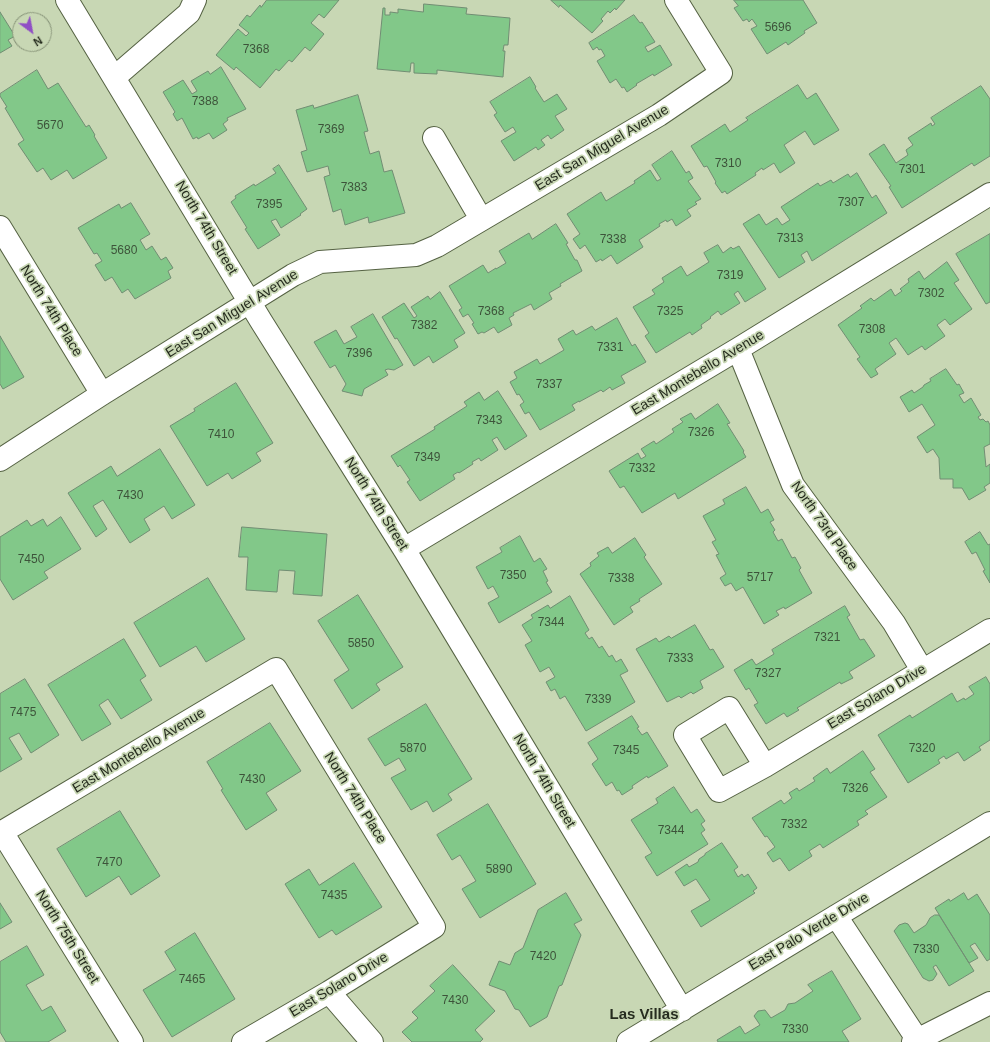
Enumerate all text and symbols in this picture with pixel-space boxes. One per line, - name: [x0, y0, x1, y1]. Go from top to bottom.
- north arrow: [12, 12, 52, 52]
- house number: 5696: [765, 21, 791, 35]
- text: N: [31, 34, 44, 49]
- house number: 7368: [243, 43, 269, 57]
- house number: 7388: [192, 95, 218, 109]
- street label: East San Miguel Avenue: [532, 101, 672, 195]
- house number: 5670: [37, 119, 63, 133]
- house number: 7369: [318, 123, 344, 137]
- house number: 7310: [715, 157, 741, 171]
- house number: 7301: [899, 163, 925, 177]
- street label: North 74th Street: [171, 178, 241, 278]
- house number: 7383: [341, 181, 367, 195]
- house number: 7307: [838, 196, 864, 210]
- house number: 7395: [256, 198, 282, 212]
- house number: 7313: [777, 232, 803, 246]
- house number: 7338: [600, 233, 626, 247]
- house number: 5680: [111, 244, 137, 258]
- street label: North 74th Place: [16, 262, 86, 360]
- street label: East San Miguel Avenue: [163, 266, 301, 362]
- house number: 7319: [717, 269, 743, 283]
- house number: 7302: [918, 287, 944, 301]
- house number: 7368: [478, 305, 504, 319]
- house number: 7325: [657, 305, 683, 319]
- house number: 7382: [411, 319, 437, 333]
- house number: 7308: [859, 323, 885, 337]
- street label: East Montebello Avenue: [629, 327, 767, 419]
- house number: 7331: [597, 341, 623, 355]
- house number: 7396: [346, 347, 372, 361]
- house number: 7337: [536, 378, 562, 392]
- house number: 7343: [476, 414, 502, 428]
- house number: 7326: [688, 426, 714, 440]
- house number: 7410: [208, 428, 234, 442]
- house number: 7349: [414, 451, 440, 465]
- street label: North 74th Street: [341, 454, 411, 554]
- house number: 7332: [629, 462, 655, 476]
- street label: North 73rd Place: [787, 478, 861, 574]
- house number: 7430: [117, 489, 143, 503]
- house number: 7450: [18, 553, 44, 567]
- house number: 7350: [500, 569, 526, 583]
- house number: 5717: [747, 571, 773, 585]
- house number: 7338: [608, 572, 634, 586]
- house number: 7344: [538, 616, 564, 630]
- house number: 7321: [814, 631, 840, 645]
- house number: 5850: [348, 637, 374, 651]
- house number: 7333: [667, 652, 693, 666]
- street label: East Solano Drive: [825, 661, 929, 733]
- house number: 7327: [755, 667, 781, 681]
- house number: 7339: [585, 693, 611, 707]
- street label: East Montebello Avenue: [70, 705, 208, 797]
- house number: 7475: [10, 706, 36, 720]
- street label: North 74th Street: [509, 731, 579, 831]
- house number: 5870: [400, 742, 426, 756]
- house number: 7320: [909, 742, 935, 756]
- house number: 7345: [613, 744, 639, 758]
- street label: North 74th Place: [320, 749, 390, 847]
- house number: 7430: [239, 773, 265, 787]
- house number: 7326: [842, 782, 868, 796]
- house number: 7332: [781, 818, 807, 832]
- house number: 7344: [658, 824, 684, 838]
- house number: 7470: [96, 856, 122, 870]
- house number: 5890: [486, 863, 512, 877]
- street label: North 75th Street: [32, 887, 102, 987]
- house number: 7435: [321, 889, 347, 903]
- street label: East Palo Verde Drive: [746, 890, 872, 974]
- house number: 7330: [913, 943, 939, 957]
- street label: East Solano Drive: [287, 949, 391, 1021]
- house number: 7420: [530, 950, 556, 964]
- house number: 7465: [179, 973, 205, 987]
- house number: 7430: [442, 994, 468, 1008]
- district label: Las Villas: [610, 1006, 678, 1024]
- house number: 7330: [782, 1023, 808, 1037]

